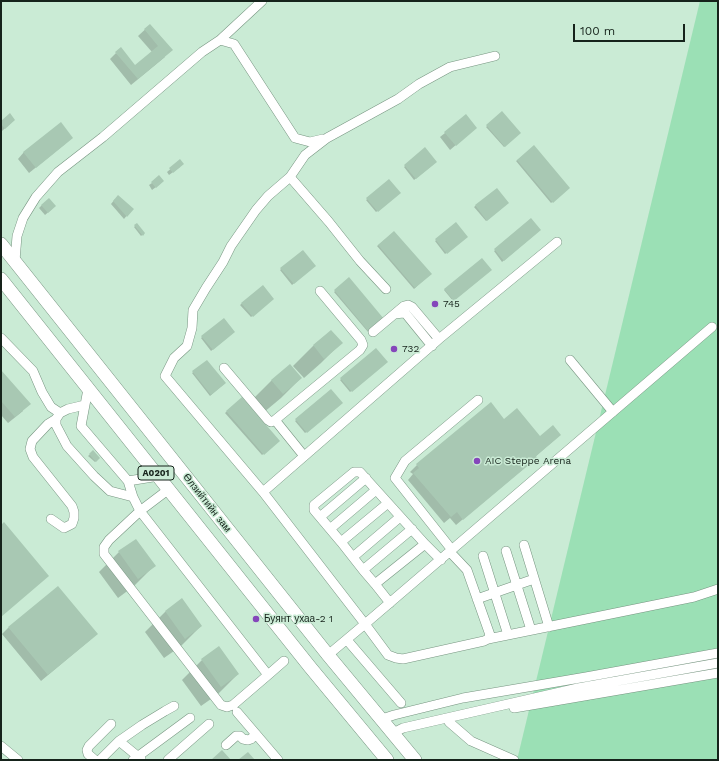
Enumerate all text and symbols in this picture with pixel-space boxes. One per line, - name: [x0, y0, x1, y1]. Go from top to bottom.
- scale bar: [575, 16, 687, 42]
- text: 100 m: [580, 24, 615, 38]
- place label: 745: [443, 298, 460, 310]
- marker: 745: [430, 299, 440, 309]
- place label: 732: [402, 343, 419, 355]
- marker: 732: [389, 344, 399, 354]
- place label: AIC Steppe Arena: [485, 455, 571, 467]
- marker: AIC Steppe Arena: [472, 456, 482, 466]
- road number: A0201: [138, 466, 174, 480]
- street label: Өлзийтийн зам: [180, 471, 234, 535]
- place label: Буянт ухаа-2 1: [264, 613, 333, 625]
- marker: Буянт ухаа-2 1: [251, 614, 261, 624]

